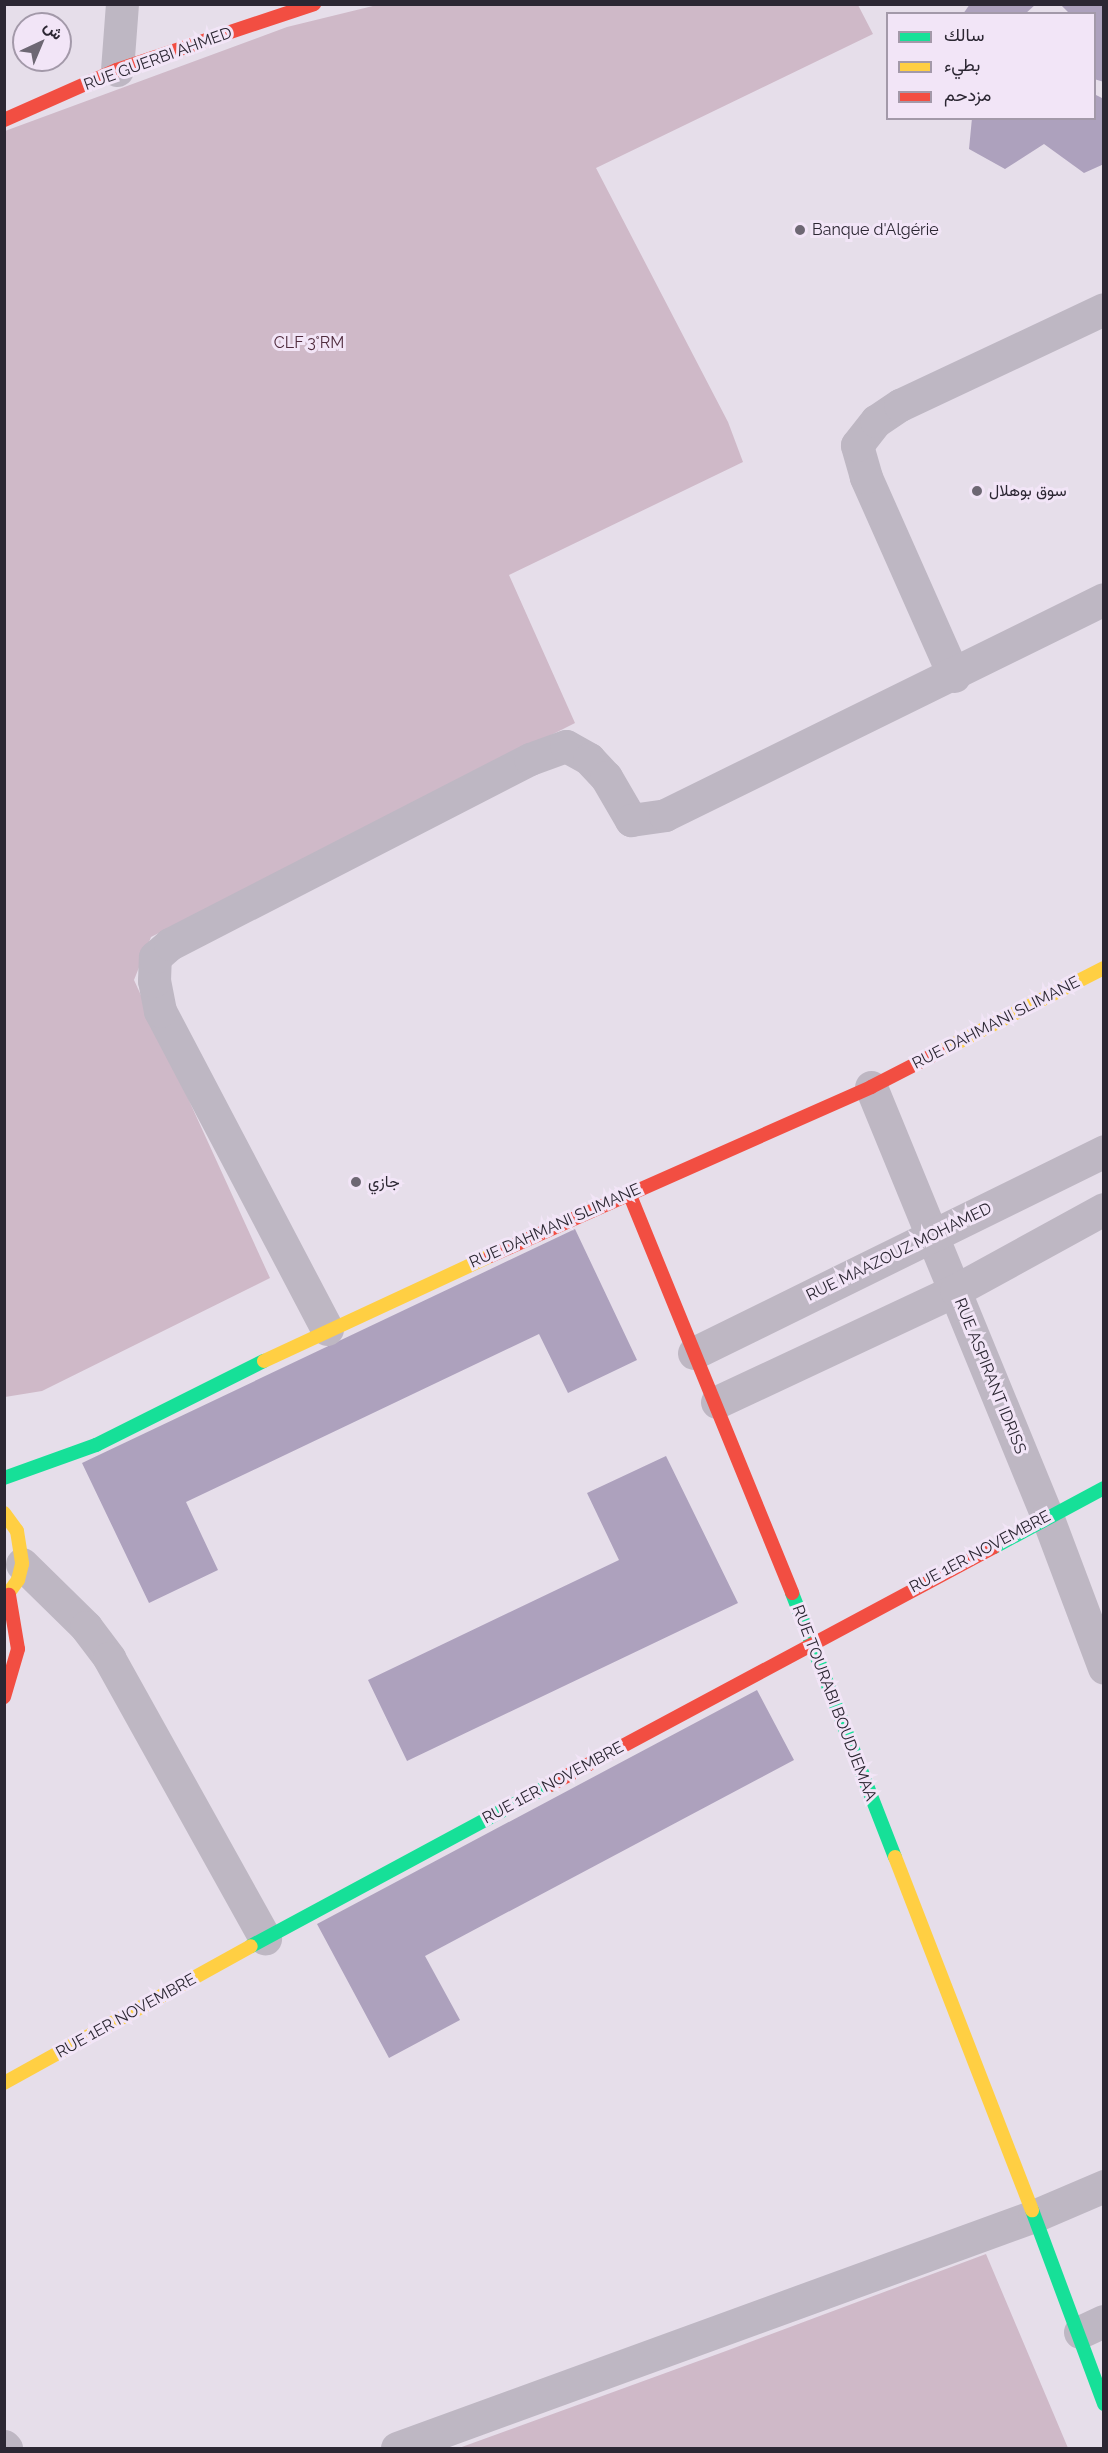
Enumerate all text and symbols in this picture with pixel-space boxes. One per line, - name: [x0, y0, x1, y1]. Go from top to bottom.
- north arrow: [12, 12, 72, 72]
- legend: [886, 12, 1096, 120]
- text: ش: [40, 17, 67, 44]
- street label: RUE GUERBI AHMED: [81, 23, 235, 95]
- text: سالك: [944, 24, 984, 45]
- text: بطيء: [944, 54, 980, 75]
- text: مزدحم: [944, 84, 991, 105]
- place label: Banque d'Algérie: [812, 220, 939, 240]
- marker: Banque d'Algérie: [793, 223, 807, 237]
- park label: CLF 3°RM: [274, 333, 344, 353]
- place label: سوق بوهلال: [989, 481, 1067, 501]
- marker: سوق بوهلال: [970, 484, 984, 498]
- street label: RUE DAHMANI SLIMANE: [909, 972, 1083, 1074]
- place label: جازي: [368, 1172, 400, 1192]
- marker: جازي: [349, 1175, 363, 1189]
- street label: RUE DAHMANI SLIMANE: [466, 1180, 644, 1272]
- street label: RUE MAAZOUZ MOHAMED: [803, 1199, 995, 1305]
- street label: RUE ASPIRANT IDRISS: [950, 1295, 1030, 1457]
- street label: RUE 1ER NOVEMBRE: [906, 1507, 1054, 1597]
- street label: RUE TOURABI BOUDJEMAA: [788, 1602, 880, 1804]
- street label: RUE 1ER NOVEMBRE: [479, 1738, 627, 1828]
- street label: RUE 1ER NOVEMBRE: [53, 1970, 199, 2062]

